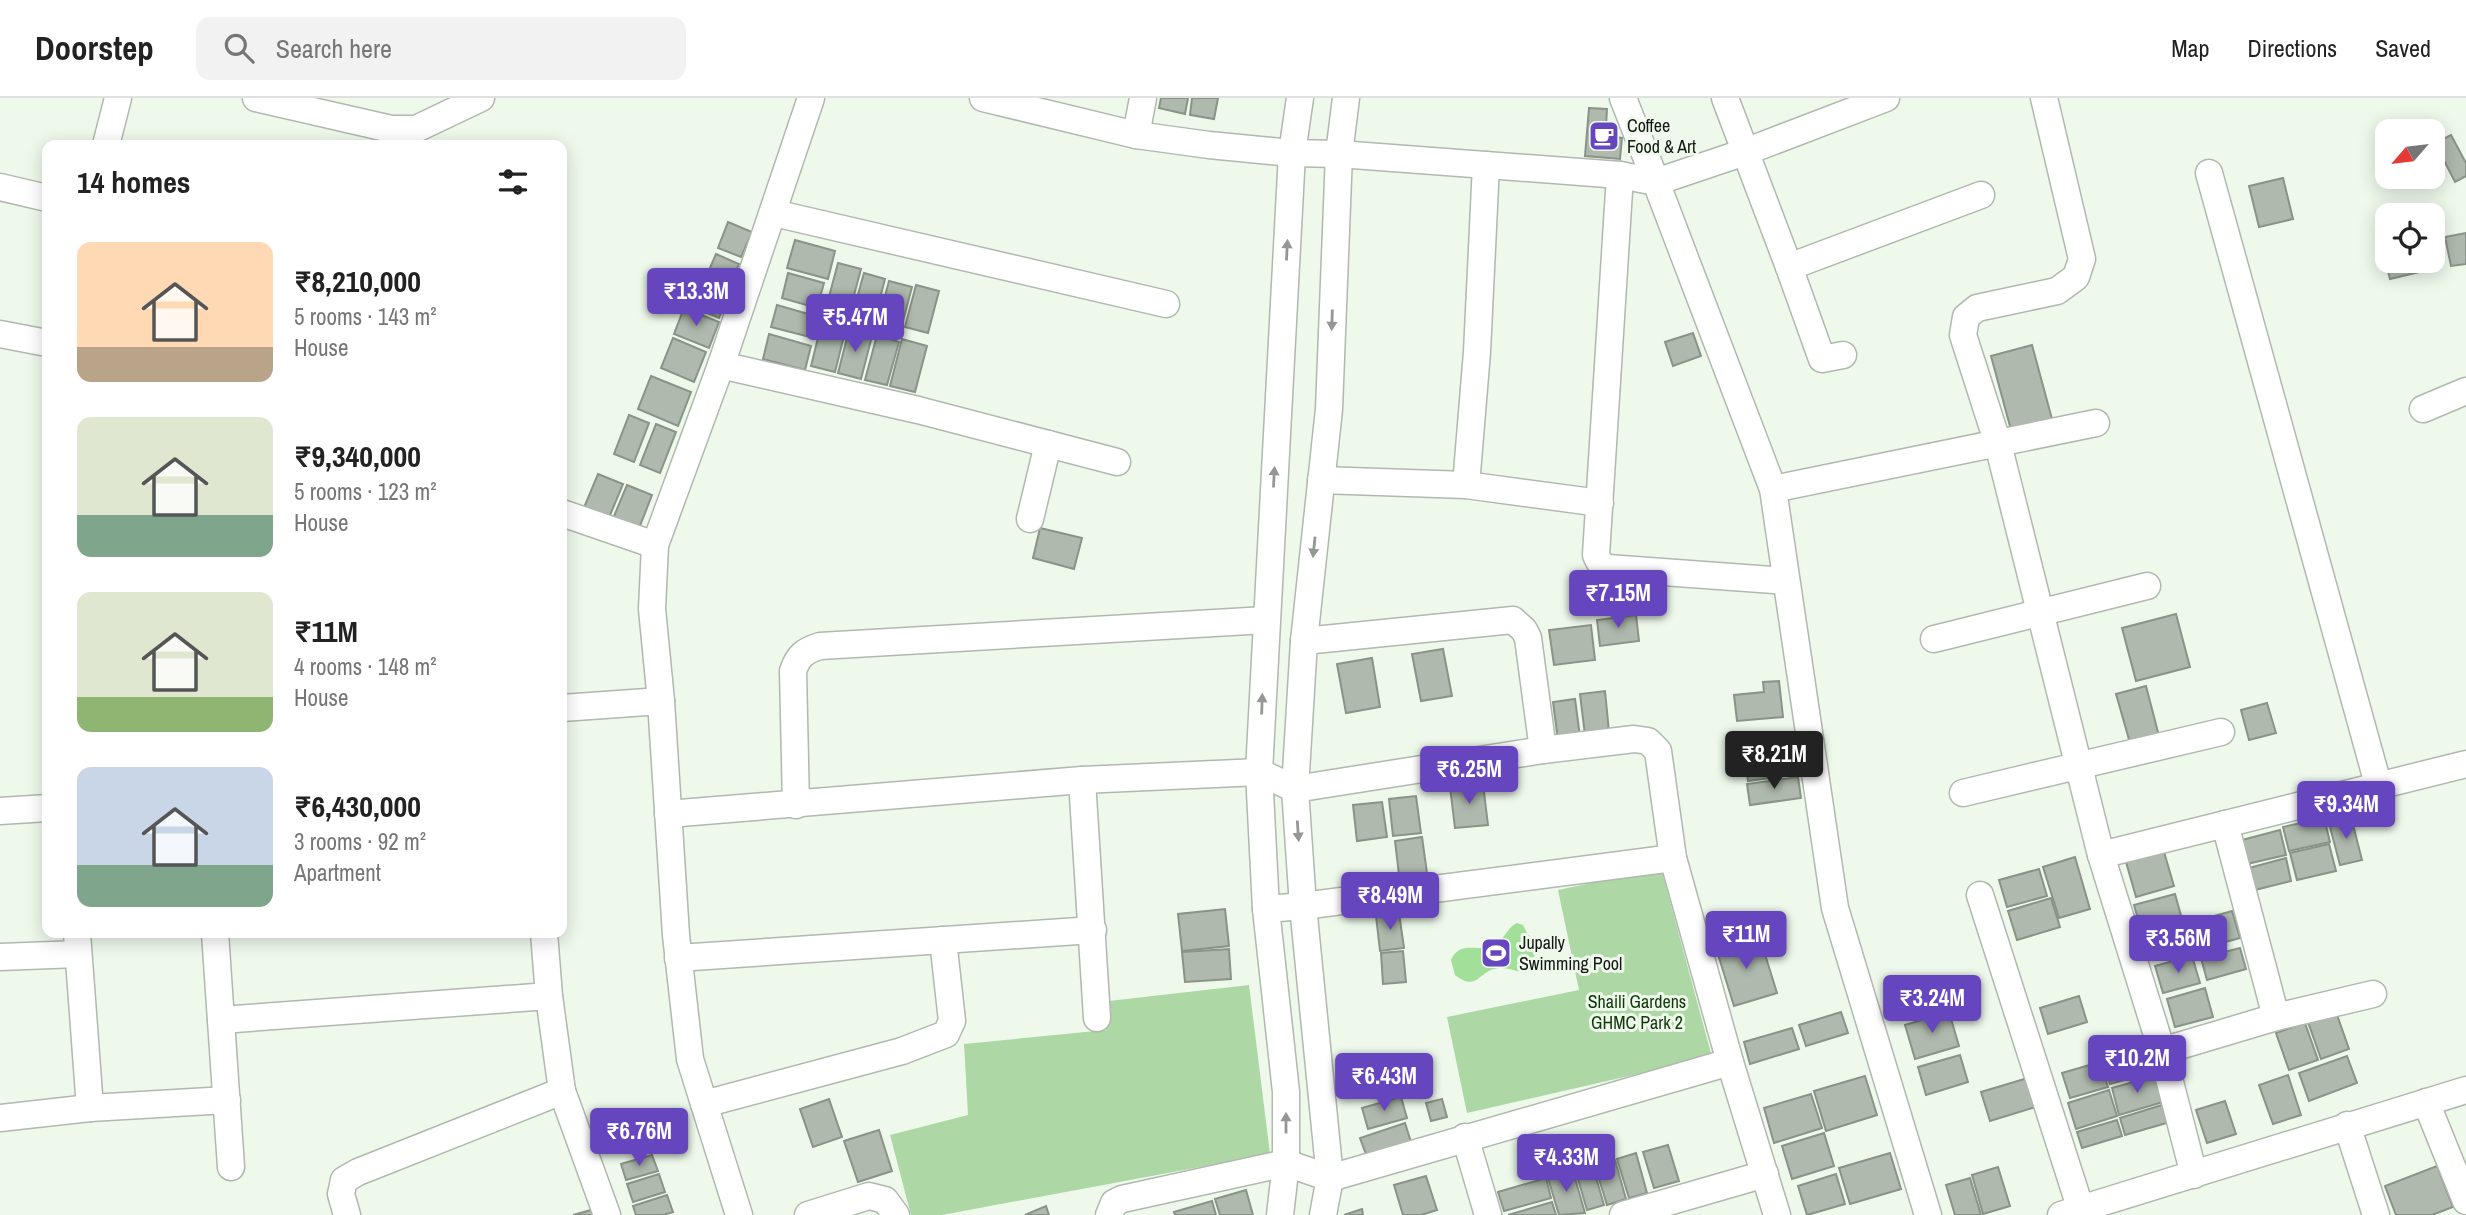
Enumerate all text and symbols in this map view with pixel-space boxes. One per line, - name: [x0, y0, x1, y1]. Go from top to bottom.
- search box: [196, 17, 686, 80]
- text: Doorstep: [35, 26, 154, 70]
- icon: search: [220, 29, 258, 67]
- text: Search here: [276, 31, 392, 66]
- text: Map: [2171, 32, 2209, 64]
- text: Directions: [2247, 32, 2337, 64]
- text: Saved: [2375, 32, 2431, 64]
- place label: Coffee Food & Art: [1627, 113, 1696, 159]
- cafe icon: Coffee Food & Art: [1587, 119, 1621, 153]
- north arrow: [2375, 119, 2445, 189]
- map controls: [2375, 119, 2445, 273]
- text: 14 homes: [77, 162, 191, 202]
- icon: filters: [494, 163, 532, 201]
- button: locate: [2375, 203, 2445, 273]
- one-way arrow: [1281, 239, 1292, 261]
- text: ₹8,210,000: [294, 261, 421, 301]
- pin: ₹13.3M: [639, 268, 753, 328]
- icon: home: [133, 270, 217, 354]
- text: ₹13.3M: [663, 275, 729, 306]
- pin: ₹5.47M: [798, 294, 912, 354]
- text: 5 rooms · 143 m²: [294, 301, 437, 332]
- text: ₹5.47M: [822, 301, 888, 332]
- one-way arrow: [1327, 310, 1338, 332]
- text: House: [294, 332, 349, 363]
- text: ₹9,340,000: [294, 436, 421, 476]
- icon: home: [133, 445, 217, 529]
- one-way arrow: [1268, 466, 1279, 488]
- text: 5 rooms · 123 m²: [294, 476, 437, 507]
- text: House: [294, 507, 349, 538]
- one-way arrow: [1309, 536, 1320, 558]
- pin: ₹7.15M: [1561, 570, 1675, 630]
- text: ₹7.15M: [1585, 577, 1651, 608]
- text: ₹11M: [294, 611, 358, 651]
- icon: home: [133, 620, 217, 704]
- text: 4 rooms · 148 m²: [294, 651, 437, 682]
- text: House: [294, 682, 349, 713]
- one-way arrow: [1257, 693, 1268, 715]
- pin: ₹8.21M: [1717, 732, 1831, 791]
- text: ₹8.21M: [1741, 738, 1807, 769]
- pin: ₹6.25M: [1412, 746, 1526, 806]
- text: ₹6.25M: [1436, 753, 1502, 784]
- pin: ₹9.34M: [2289, 782, 2403, 841]
- text: ₹6,430,000: [294, 786, 421, 826]
- text: ₹9.34M: [2313, 788, 2379, 819]
- icon: home: [133, 795, 217, 879]
- one-way arrow: [1293, 820, 1304, 842]
- text: 3 rooms · 92 m²: [294, 826, 426, 857]
- text: Apartment: [294, 857, 381, 888]
- pin: ₹8.49M: [1333, 872, 1447, 932]
- text: ₹8.49M: [1357, 879, 1423, 910]
- pin: ₹11M: [1705, 912, 1787, 971]
- pin: ₹3.56M: [2121, 916, 2235, 975]
- text: ₹11M: [1722, 918, 1771, 949]
- text: ₹3.56M: [2145, 922, 2211, 953]
- place label: Jupally Swimming Pool: [1519, 930, 1622, 976]
- sports icon: Jupally Swimming Pool: [1479, 936, 1513, 970]
- pin: ₹3.24M: [1875, 976, 1989, 1035]
- text: ₹3.24M: [1899, 982, 1965, 1013]
- park label: Shaili Gardens GHMC Park 2: [1588, 989, 1686, 1035]
- pin: ₹10.2M: [2080, 1035, 2194, 1095]
- text: ₹10.2M: [2104, 1042, 2170, 1073]
- pin: ₹6.43M: [1327, 1054, 1441, 1113]
- text: ₹6.43M: [1351, 1060, 1417, 1091]
- pin: ₹6.76M: [582, 1108, 696, 1168]
- one-way arrow: [1280, 1111, 1292, 1133]
- text: ₹6.76M: [606, 1115, 672, 1146]
- pin: ₹4.33M: [1509, 1134, 1623, 1194]
- text: ₹4.33M: [1533, 1141, 1599, 1172]

